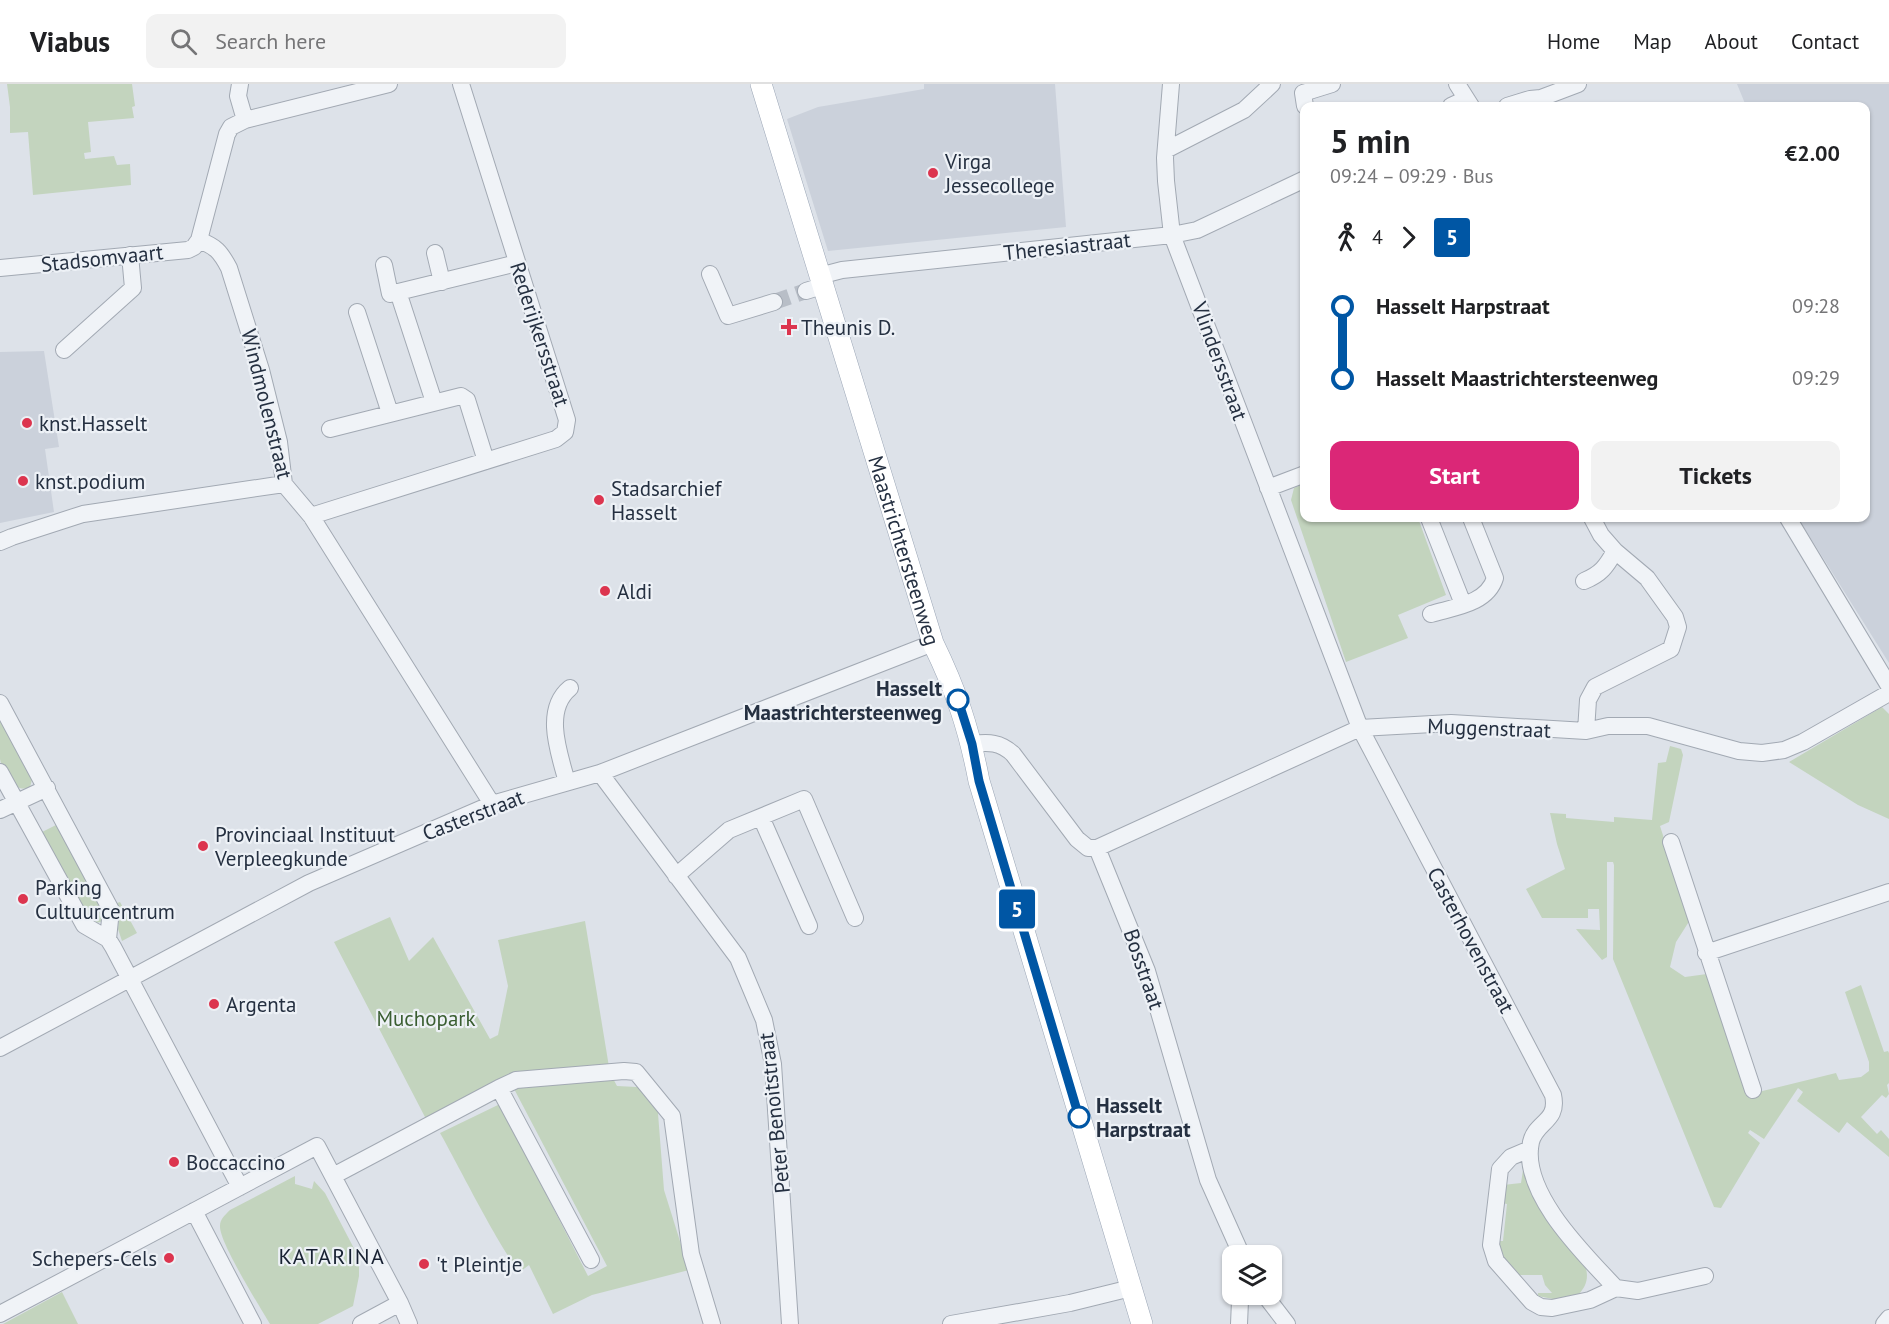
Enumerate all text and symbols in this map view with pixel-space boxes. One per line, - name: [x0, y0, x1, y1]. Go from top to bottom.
- search box: [146, 14, 566, 68]
- text: Viabus: [30, 23, 110, 60]
- icon: search: [167, 25, 200, 58]
- text: Search here: [215, 27, 326, 55]
- text: Home: [1547, 28, 1600, 55]
- text: Map: [1633, 28, 1672, 55]
- text: About: [1705, 28, 1758, 55]
- text: Contact: [1791, 28, 1859, 55]
- text: 5 min: [1330, 119, 1411, 162]
- text: €2.00: [1785, 139, 1840, 167]
- place label: Virga Jessecollege: [944, 148, 1055, 199]
- text: 09:24 – 09:29 · Bus: [1330, 163, 1494, 189]
- marker: Virga Jessecollege: [926, 166, 940, 180]
- icon: walk: [1330, 221, 1363, 254]
- icon: forward: [1392, 221, 1425, 254]
- text: 4: [1372, 224, 1383, 250]
- text: 5: [1446, 224, 1458, 251]
- street label: Theresiastraat: [1002, 226, 1132, 266]
- street label: Stadsomvaart: [39, 238, 165, 278]
- street label: Rederijkersstraat: [504, 258, 576, 410]
- text: Hasselt Harpstraat: [1376, 292, 1550, 320]
- text: 09:28: [1792, 293, 1840, 319]
- street label: Vlindersstraat: [1186, 297, 1254, 424]
- place label: Theunis D.: [801, 314, 895, 341]
- marker: Theunis D.: [782, 320, 796, 334]
- street label: Windmolenstraat: [235, 326, 299, 482]
- text: Hasselt Maastrichtersteenweg: [1376, 364, 1658, 392]
- text: 09:29: [1792, 365, 1840, 391]
- place label: knst.Hasselt: [39, 410, 147, 437]
- marker: knst.Hasselt: [20, 416, 34, 430]
- button: Start: [1330, 441, 1579, 510]
- button: Tickets: [1591, 441, 1840, 510]
- street label: Maastrichtersteenweg: [863, 452, 946, 649]
- place label: knst.podium: [35, 468, 145, 495]
- marker: knst.podium: [16, 474, 30, 488]
- place label: Stadsarchief Hasselt: [611, 475, 723, 526]
- marker: Stadsarchief Hasselt: [592, 493, 606, 507]
- place label: Aldi: [617, 578, 652, 605]
- marker: Aldi: [598, 584, 612, 598]
- place label: Hasselt Maastrichtersteenweg: [744, 675, 943, 726]
- marker: Hasselt Maastrichtersteenweg: [947, 689, 969, 711]
- street label: Muggenstraat: [1427, 712, 1551, 744]
- street label: Casterstraat: [418, 783, 528, 847]
- place label: Provinciaal Instituut Verpleegkunde: [214, 821, 395, 872]
- marker: Provinciaal Instituut Verpleegkunde: [196, 839, 210, 853]
- street label: Casterhovenstraat: [1421, 863, 1521, 1017]
- place label: Parking Cultuurcentrum: [35, 874, 175, 925]
- line badge: 5: [998, 890, 1036, 928]
- marker: Parking Cultuurcentrum: [16, 892, 30, 906]
- text: 5: [1011, 896, 1023, 923]
- street label: Bosstraat: [1118, 925, 1170, 1013]
- place label: Argenta: [226, 991, 296, 1018]
- marker: Argenta: [207, 997, 221, 1011]
- park label: Muchopark: [376, 1005, 476, 1032]
- street label: Peter Benoitstraat: [752, 1031, 796, 1195]
- place label: Hasselt Harpstraat: [1096, 1092, 1191, 1143]
- marker: Hasselt Harpstraat: [1068, 1106, 1090, 1128]
- place label: Boccaccino: [186, 1149, 285, 1176]
- marker: Boccaccino: [167, 1155, 181, 1169]
- district label: KATARINA: [279, 1242, 385, 1270]
- place label: Schepers-Cels: [32, 1245, 157, 1272]
- map controls: [1222, 1245, 1282, 1305]
- button: layers: [1222, 1245, 1282, 1305]
- marker: Schepers-Cels: [162, 1251, 176, 1265]
- place label: 't Pleintje: [436, 1251, 522, 1278]
- marker: 't Pleintje: [417, 1257, 431, 1271]

